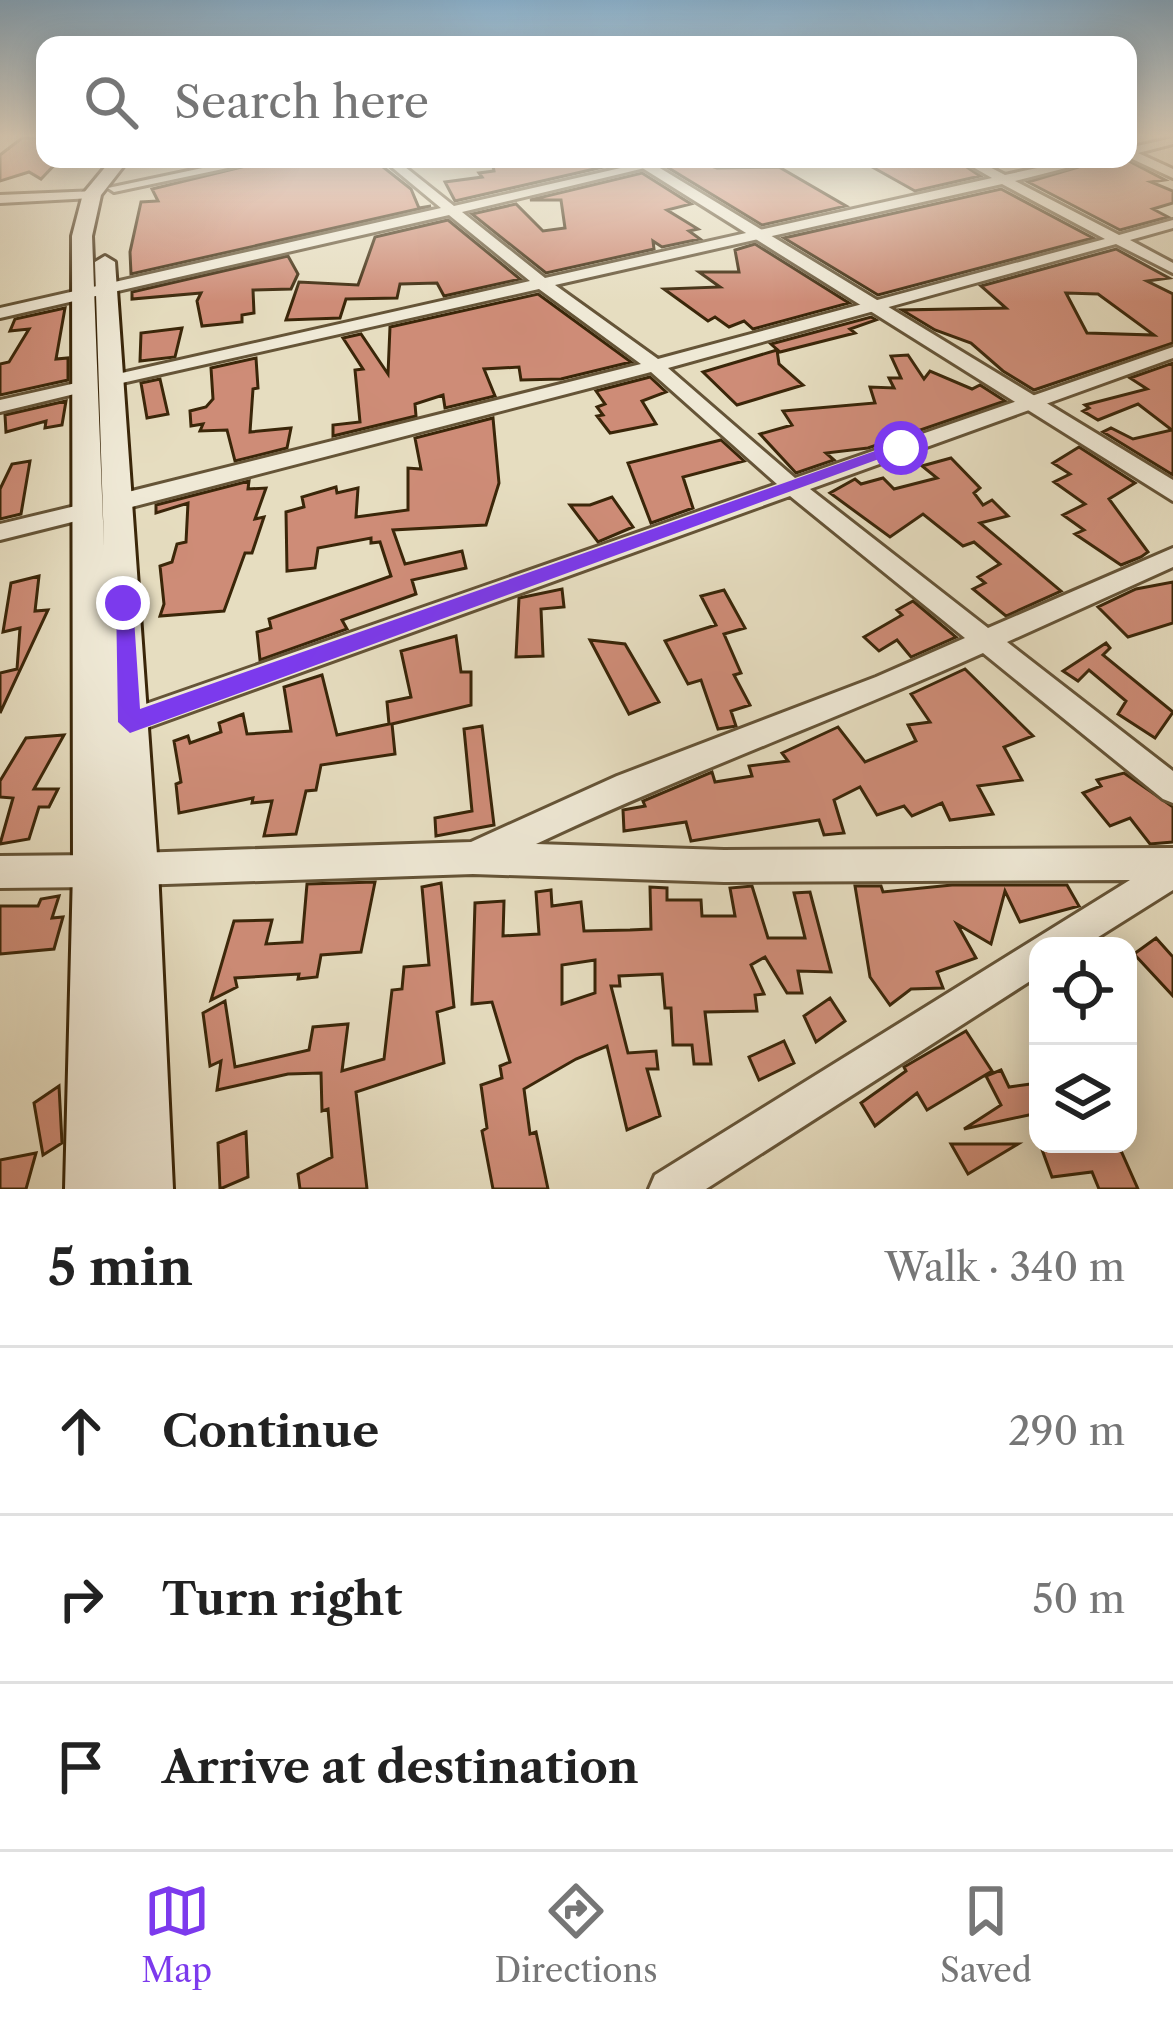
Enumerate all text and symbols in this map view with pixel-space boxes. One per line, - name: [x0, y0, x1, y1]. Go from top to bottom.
- search box: [36, 36, 1137, 168]
- icon: search: [78, 69, 144, 135]
- text: Search here: [174, 74, 429, 130]
- route start: [874, 421, 928, 475]
- route end: [96, 576, 150, 630]
- map controls: [1029, 937, 1137, 1153]
- button: locate: [1029, 937, 1137, 1045]
- button: layers: [1029, 1045, 1137, 1153]
- text: 5 min: [48, 1236, 193, 1298]
- text: Walk · 340 m: [885, 1243, 1125, 1291]
- icon: ahead: [48, 1398, 114, 1464]
- text: Continue: [162, 1403, 379, 1459]
- text: 290 m: [1008, 1407, 1125, 1455]
- icon: right: [48, 1566, 114, 1632]
- text: Turn right: [162, 1571, 402, 1627]
- text: 50 m: [1032, 1575, 1125, 1623]
- icon: arrive: [48, 1734, 114, 1800]
- text: Arrive at destination: [162, 1739, 639, 1795]
- tab: Map: [141, 1878, 212, 1991]
- tab: Directions: [495, 1878, 658, 1991]
- tab: Saved: [940, 1878, 1032, 1991]

